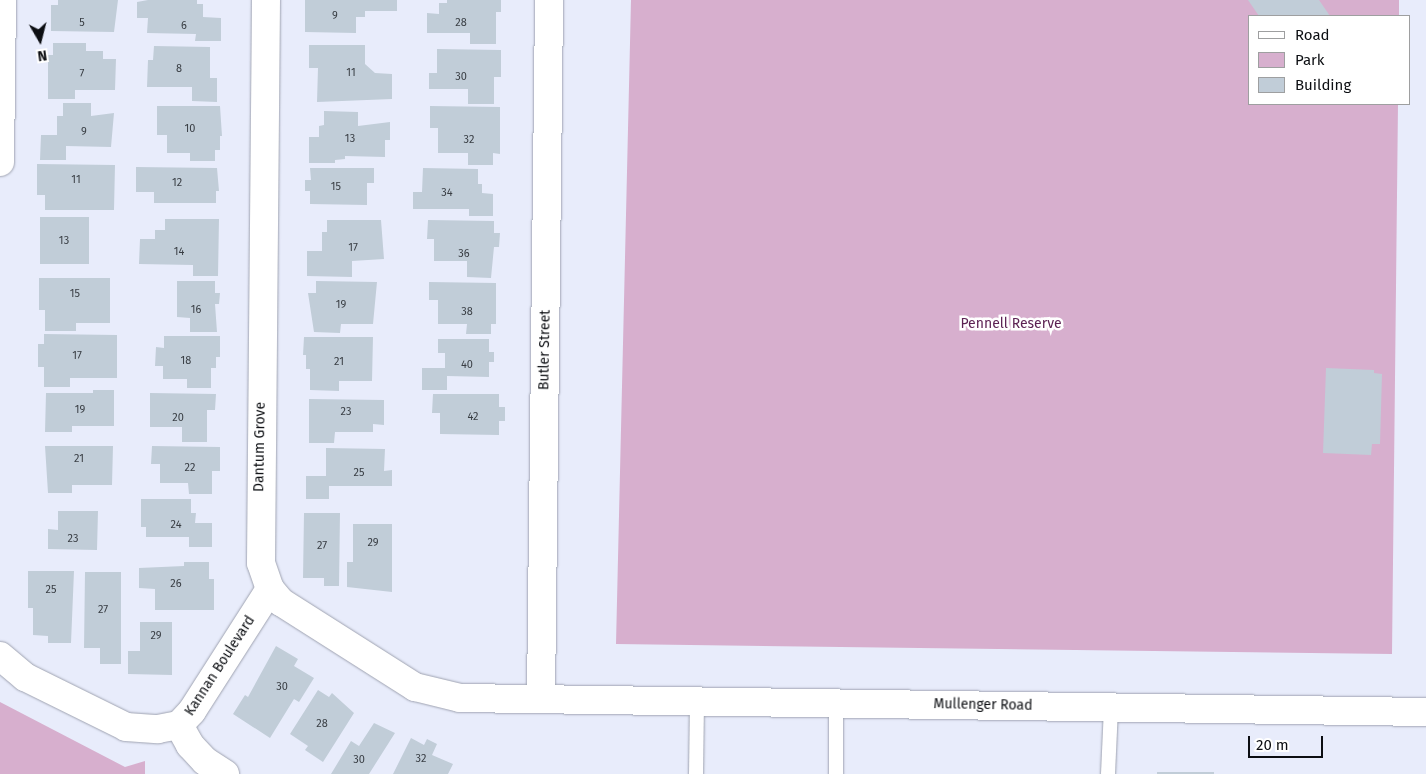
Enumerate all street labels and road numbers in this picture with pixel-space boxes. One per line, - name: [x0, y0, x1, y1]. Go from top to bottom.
- street label: Butler Street: [536, 310, 554, 390]
- street label: Dantum Grove: [251, 402, 269, 492]
- street label: Kannan Boulevard: [181, 613, 259, 719]
- street label: Mullenger Road: [933, 696, 1033, 714]

